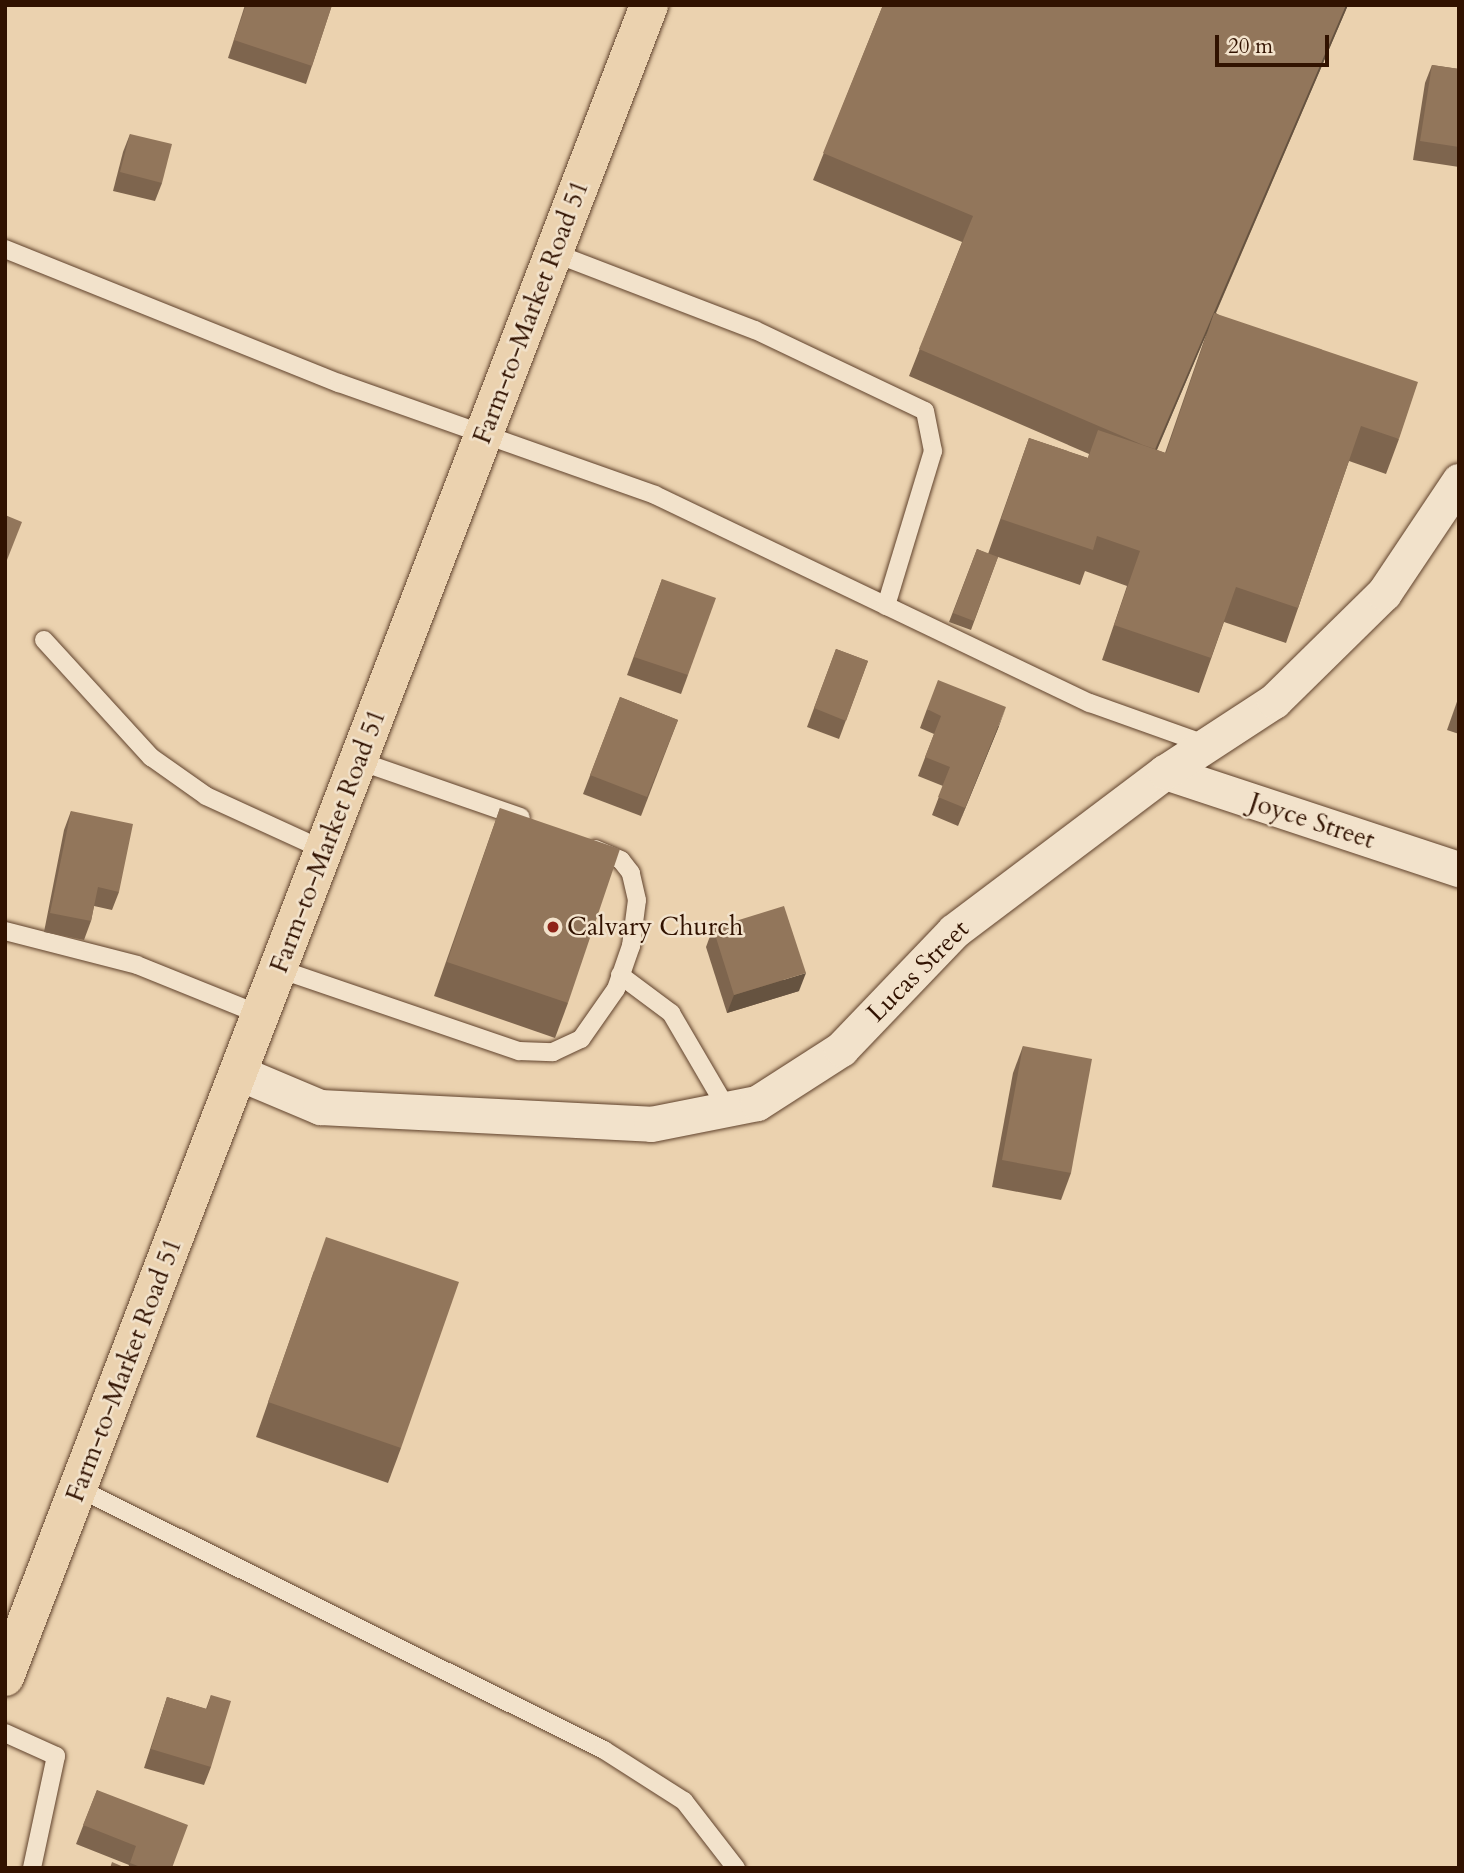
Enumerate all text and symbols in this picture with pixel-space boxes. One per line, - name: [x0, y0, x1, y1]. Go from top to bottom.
- scale bar: [1219, 21, 1333, 65]
- text: 20 m: [1228, 32, 1273, 61]
- street label: Farm-to-Market Road 51: [466, 176, 596, 448]
- street label: Farm-to-Market Road 51: [263, 705, 393, 977]
- street label: Joyce Street: [1245, 786, 1379, 856]
- place label: Calvary Church: [567, 911, 743, 943]
- street label: Lucas Street: [861, 914, 975, 1028]
- marker: Calvary Church: [545, 919, 561, 935]
- street label: Farm-to-Market Road 51: [59, 1234, 189, 1506]

